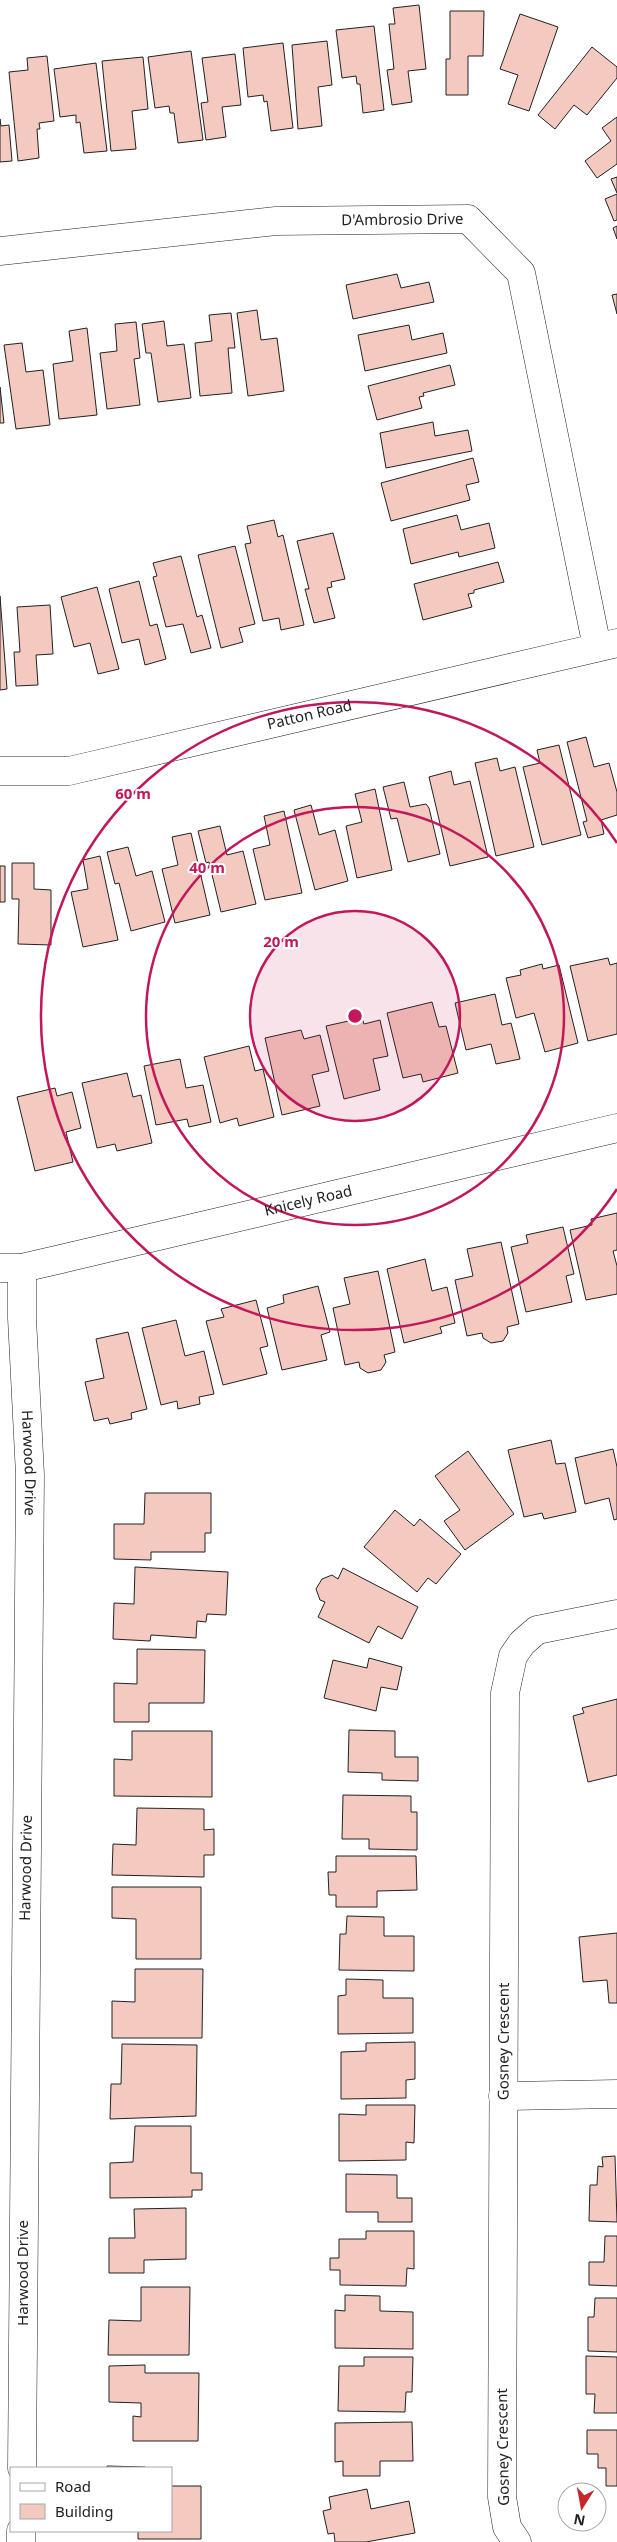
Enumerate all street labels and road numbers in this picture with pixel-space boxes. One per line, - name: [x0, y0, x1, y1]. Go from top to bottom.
- street label: D'Ambrosio Drive: [341, 208, 464, 229]
- street label: Patton Road: [265, 694, 354, 733]
- street label: Knicely Road: [262, 1180, 354, 1220]
- street label: Harwood Drive: [18, 1409, 41, 1516]
- street label: Harwood Drive: [14, 1815, 36, 1921]
- street label: Gosney Crescent: [492, 1982, 513, 2100]
- street label: Harwood Drive: [12, 2220, 32, 2326]
- street label: Gosney Crescent: [491, 2388, 513, 2506]

